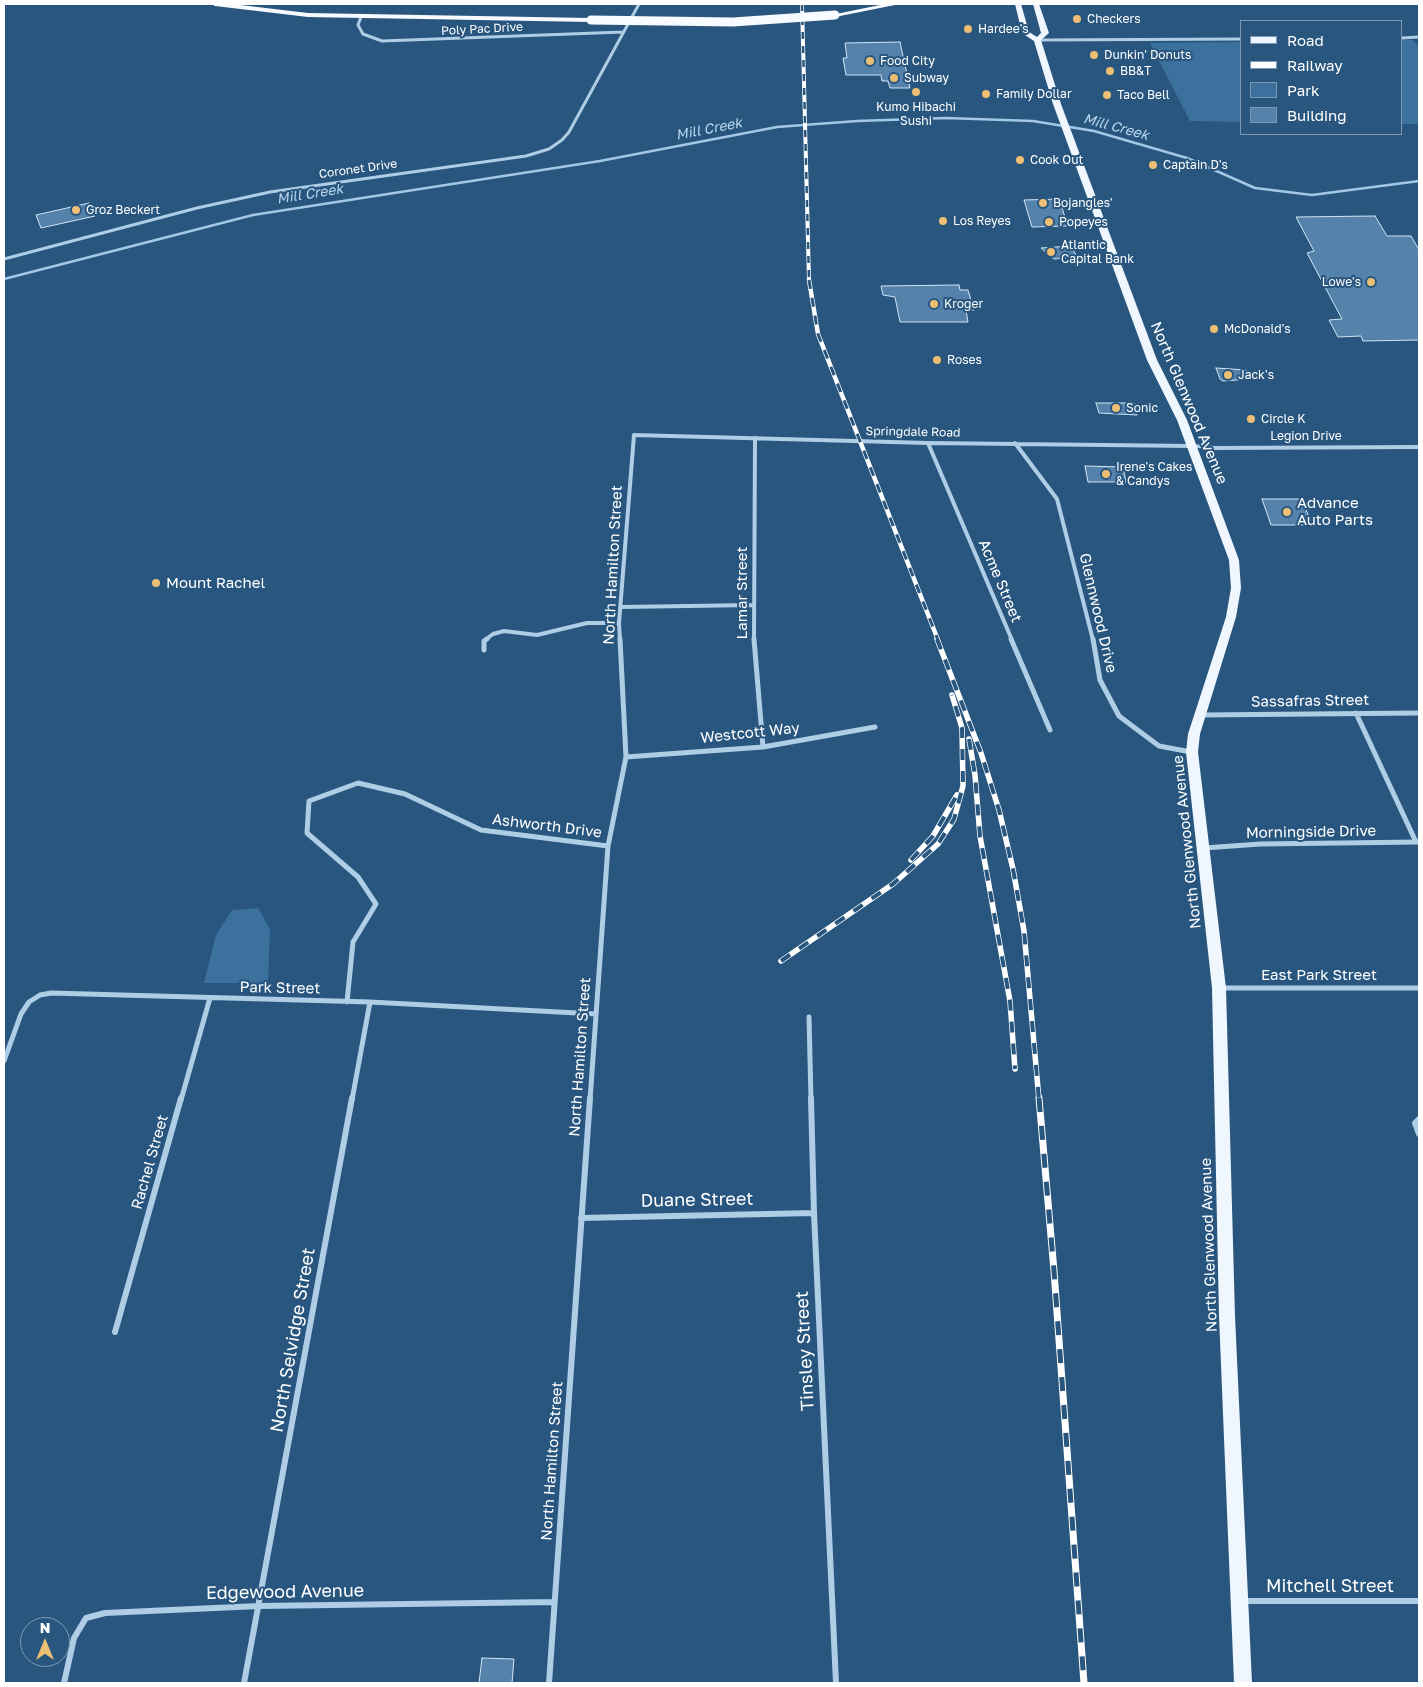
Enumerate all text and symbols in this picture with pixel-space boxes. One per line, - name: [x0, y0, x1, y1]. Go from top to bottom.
- place label: Checkers: [1087, 12, 1141, 26]
- marker: Checkers: [1071, 13, 1083, 25]
- street label: Poly Pac Drive: [441, 20, 523, 38]
- legend: [1240, 20, 1403, 135]
- place label: Hardee's: [978, 22, 1029, 36]
- marker: Hardee's: [962, 23, 974, 35]
- text: Road: [1287, 31, 1324, 49]
- place label: Dunkin' Donuts: [1104, 48, 1191, 62]
- marker: Dunkin' Donuts: [1088, 49, 1100, 61]
- place label: Food City: [880, 54, 935, 68]
- marker: Food City: [864, 55, 876, 67]
- text: Railway: [1287, 56, 1343, 74]
- place label: BB&T: [1120, 64, 1152, 78]
- marker: BB&T: [1104, 65, 1116, 77]
- place label: Subway: [904, 71, 949, 85]
- marker: Subway: [888, 72, 900, 84]
- text: Park: [1287, 81, 1319, 99]
- marker: Kumo Hibachi Sushi: [910, 86, 922, 98]
- place label: Family Dollar: [996, 87, 1072, 101]
- marker: Family Dollar: [980, 88, 992, 100]
- place label: Taco Bell: [1117, 88, 1170, 102]
- marker: Taco Bell: [1101, 89, 1113, 101]
- place label: Kumo Hibachi Sushi: [876, 100, 956, 128]
- text: Building: [1287, 106, 1347, 124]
- water label: Mill Creek: [1081, 110, 1151, 144]
- water label: Mill Creek: [674, 114, 744, 144]
- place label: Cook Out: [1030, 153, 1083, 167]
- marker: Cook Out: [1014, 154, 1026, 166]
- street label: Coronet Drive: [318, 156, 398, 182]
- place label: Captain D's: [1163, 158, 1228, 172]
- marker: Captain D's: [1147, 159, 1159, 171]
- water label: Mill Creek: [275, 180, 345, 208]
- place label: Bojangles': [1053, 196, 1113, 210]
- marker: Bojangles': [1037, 197, 1049, 209]
- place label: Groz Beckert: [86, 203, 160, 217]
- marker: Groz Beckert: [70, 204, 82, 216]
- place label: Los Reyes: [953, 214, 1011, 228]
- marker: Los Reyes: [937, 215, 949, 227]
- place label: Popeyes: [1059, 215, 1108, 229]
- marker: Popeyes: [1043, 216, 1055, 228]
- place label: Atlantic Capital Bank: [1061, 238, 1134, 266]
- marker: Atlantic Capital Bank: [1045, 246, 1057, 258]
- place label: Lowe's: [1322, 275, 1361, 289]
- marker: Lowe's: [1365, 276, 1377, 288]
- place label: Kroger: [944, 297, 983, 311]
- marker: Kroger: [928, 298, 940, 310]
- street label: North Glenwood Avenue: [1147, 319, 1231, 487]
- place label: McDonald's: [1224, 322, 1291, 336]
- marker: McDonald's: [1208, 323, 1220, 335]
- place label: Roses: [947, 353, 982, 367]
- marker: Roses: [931, 354, 943, 366]
- place label: Jack's: [1238, 368, 1274, 382]
- marker: Jack's: [1222, 369, 1234, 381]
- place label: Sonic: [1126, 401, 1158, 415]
- marker: Sonic: [1110, 402, 1122, 414]
- place label: Circle K: [1261, 412, 1305, 426]
- marker: Circle K: [1245, 413, 1257, 425]
- street label: Springdale Road: [865, 424, 961, 440]
- street label: Legion Drive: [1270, 429, 1342, 443]
- place label: Irene's Cakes & Candys: [1116, 460, 1192, 488]
- marker: Irene's Cakes & Candys: [1100, 468, 1112, 480]
- street label: North Hamilton Street: [600, 485, 626, 645]
- place label: Advance Auto Parts: [1297, 494, 1373, 529]
- marker: Advance Auto Parts: [1281, 506, 1293, 518]
- street label: Acme Street: [974, 537, 1026, 625]
- street label: Lamar Street: [733, 547, 751, 639]
- street label: Glennwood Drive: [1075, 551, 1121, 675]
- place label: Mount Rachel: [166, 574, 265, 592]
- marker: Mount Rachel: [150, 577, 162, 589]
- street label: Sassafras Street: [1251, 691, 1369, 711]
- street label: Westcott Way: [700, 719, 800, 747]
- street label: North Glenwood Avenue: [1169, 754, 1205, 930]
- street label: Ashworth Drive: [491, 810, 603, 842]
- street label: Morningside Drive: [1246, 822, 1376, 842]
- street label: East Park Street: [1261, 966, 1377, 984]
- street label: North Hamilton Street: [565, 977, 595, 1137]
- street label: Park Street: [240, 978, 320, 998]
- street label: Rachel Street: [128, 1113, 172, 1211]
- street label: North Glenwood Avenue: [1197, 1158, 1221, 1332]
- street label: Duane Street: [640, 1188, 754, 1212]
- street label: North Selvidge Street: [266, 1246, 320, 1434]
- street label: Tinsley Street: [791, 1290, 819, 1412]
- street label: North Hamilton Street: [537, 1381, 567, 1541]
- street label: Mitchell Street: [1266, 1575, 1394, 1597]
- street label: Edgewood Avenue: [206, 1580, 364, 1604]
- north arrow: [20, 1617, 70, 1667]
- text: N: [40, 1619, 50, 1636]

